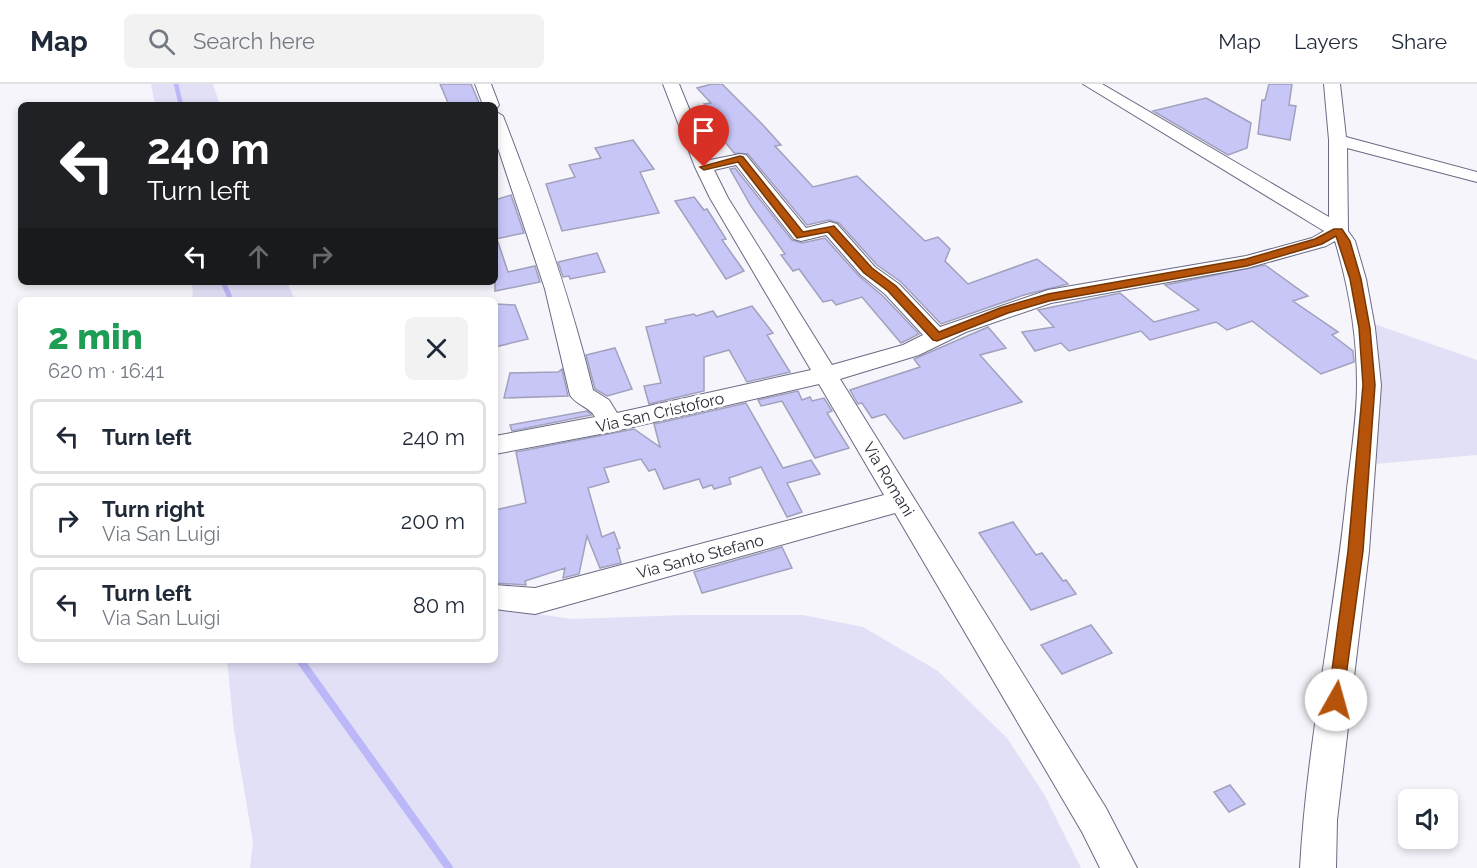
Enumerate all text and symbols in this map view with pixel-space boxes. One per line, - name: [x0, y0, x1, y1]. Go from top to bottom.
- search box: [124, 14, 544, 68]
- text: Map: [30, 25, 88, 58]
- icon: search: [145, 25, 178, 58]
- text: Search here: [193, 28, 315, 54]
- text: Map: [1218, 29, 1261, 54]
- text: Layers: [1294, 29, 1358, 54]
- text: Share: [1391, 29, 1447, 54]
- pin: [678, 105, 729, 167]
- icon: arrive: [687, 114, 720, 147]
- text: 240 m: [147, 125, 270, 174]
- icon: left: [48, 126, 126, 204]
- text: Turn left: [147, 175, 250, 206]
- icon: left: [179, 240, 212, 273]
- icon: ahead: [242, 240, 275, 273]
- icon: right: [305, 240, 338, 273]
- text: 2 min: [48, 315, 143, 357]
- button: close: [405, 317, 468, 380]
- text: 620 m · 16:41: [48, 359, 164, 383]
- street label: Via San Cristoforo: [594, 389, 726, 436]
- icon: left: [51, 420, 84, 453]
- text: Turn left: [102, 424, 192, 450]
- text: 240 m: [402, 424, 465, 450]
- street label: Via Romani: [859, 439, 918, 520]
- text: Turn right: [102, 496, 205, 522]
- icon: right: [51, 504, 84, 537]
- text: 200 m: [401, 508, 465, 534]
- text: Via San Luigi: [102, 522, 220, 546]
- street label: Via Santo Stefano: [635, 530, 766, 583]
- text: Turn left: [102, 580, 192, 606]
- icon: left: [51, 588, 84, 621]
- text: 80 m: [413, 592, 465, 618]
- text: Via San Luigi: [102, 606, 220, 630]
- position arrow: [1304, 668, 1368, 732]
- map controls: [1398, 789, 1458, 849]
- button: sound: [1398, 789, 1458, 849]

